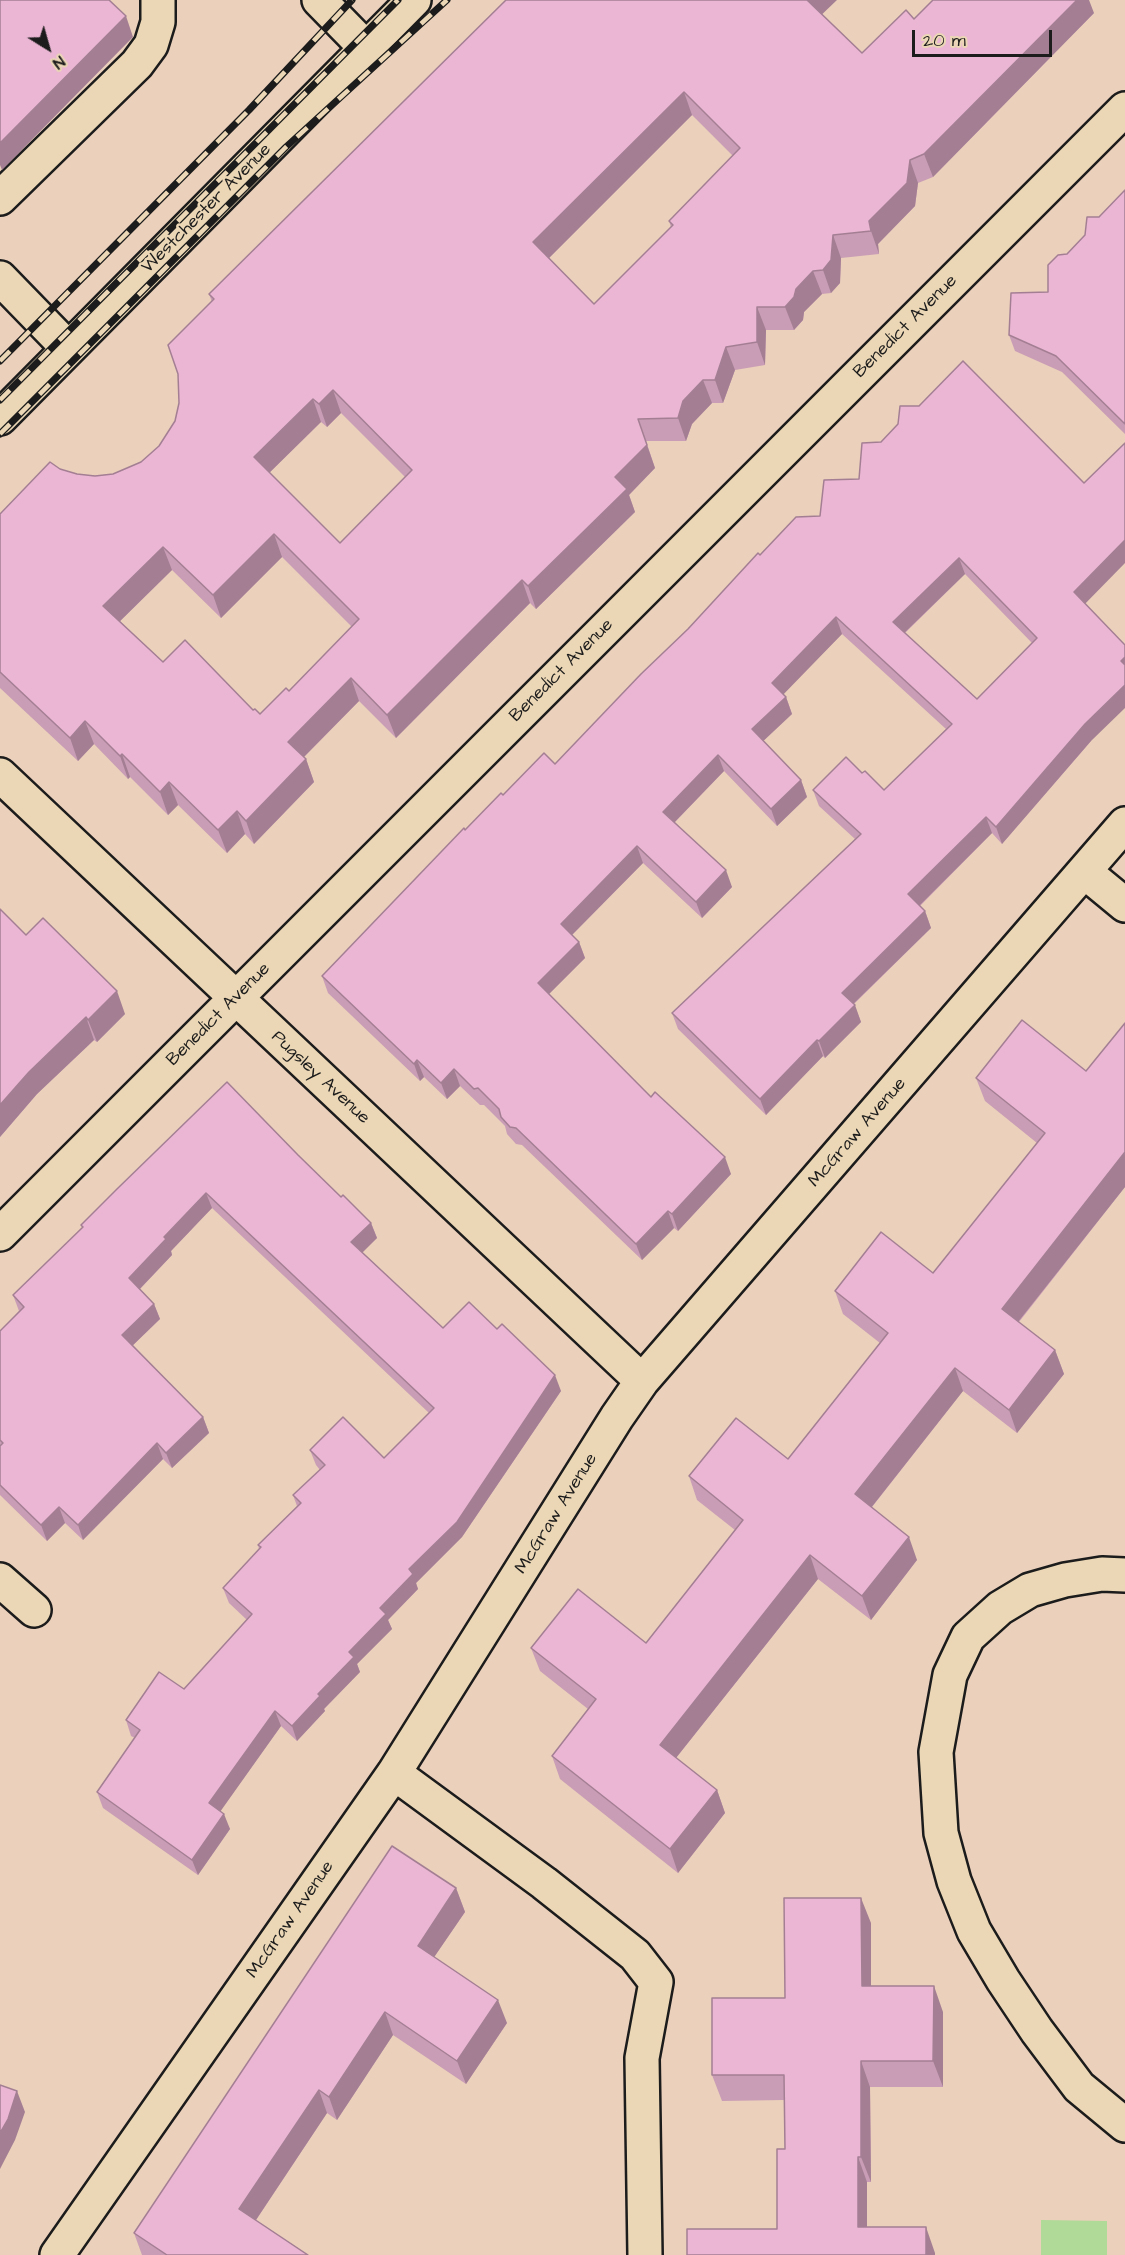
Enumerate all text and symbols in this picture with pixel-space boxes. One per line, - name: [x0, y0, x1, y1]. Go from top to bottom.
- north arrow: [18, 18, 78, 78]
- scale bar: [915, 18, 1054, 56]
- text: 20 m: [923, 28, 966, 53]
- text: N: [48, 51, 69, 74]
- street label: Westchester Avenue: [138, 140, 276, 278]
- street label: Benedict Avenue: [850, 271, 962, 383]
- street label: Benedict Avenue: [506, 615, 618, 727]
- street label: Benedict Avenue: [163, 959, 275, 1071]
- street label: Pugsley Avenue: [266, 1027, 374, 1129]
- street label: McGraw Avenue: [805, 1074, 911, 1192]
- street label: McGraw Avenue: [511, 1450, 603, 1578]
- street label: McGraw Avenue: [243, 1857, 339, 1983]

